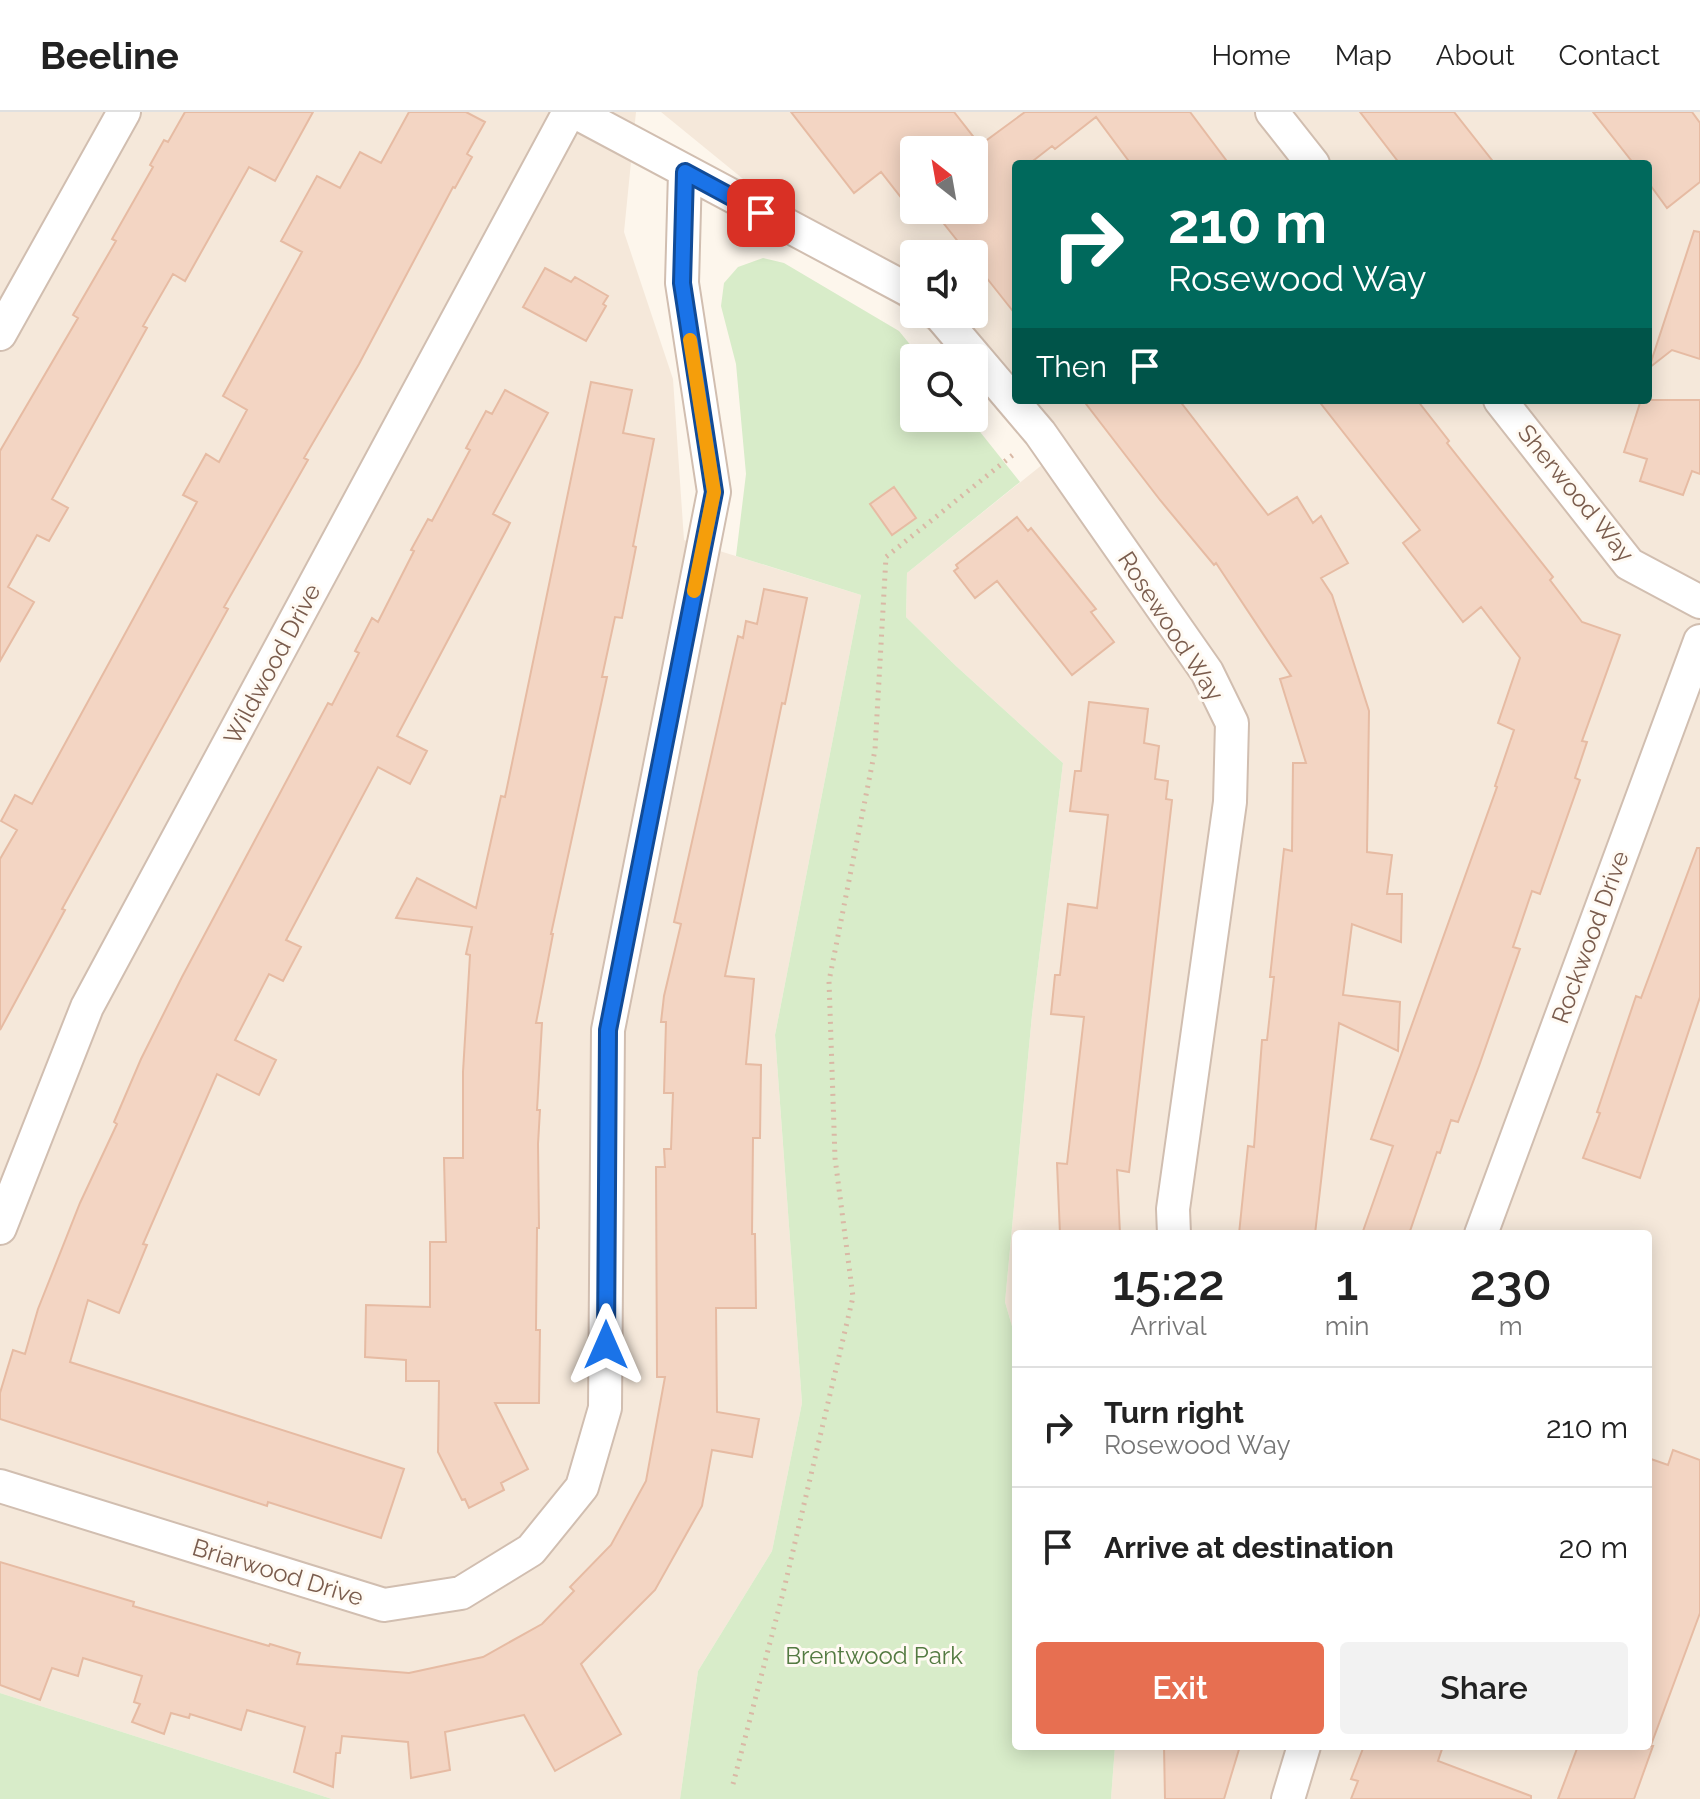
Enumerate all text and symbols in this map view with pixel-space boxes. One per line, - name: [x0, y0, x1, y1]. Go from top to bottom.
- text: Beeline: [40, 33, 179, 78]
- text: Home: [1211, 39, 1291, 72]
- text: Map: [1335, 39, 1392, 72]
- text: About: [1436, 39, 1515, 72]
- text: Contact: [1559, 39, 1660, 72]
- north arrow: [900, 136, 988, 224]
- map controls: [900, 136, 988, 432]
- pin: [727, 179, 795, 247]
- text: 210 m: [1168, 190, 1327, 256]
- icon: arrive: [739, 191, 783, 235]
- icon: right: [1036, 192, 1140, 296]
- button: sound: [900, 240, 988, 328]
- text: Rosewood Way: [1168, 257, 1426, 299]
- button: search: [900, 344, 988, 432]
- icon: arrive: [1123, 344, 1167, 388]
- text: Then: [1036, 349, 1107, 384]
- street label: Sherwood Way: [1512, 418, 1640, 568]
- street label: Rosewood Way: [1112, 546, 1230, 706]
- street label: Wildwood Drive: [217, 579, 327, 749]
- street label: Rockwood Drive: [1545, 847, 1635, 1027]
- text: 15:22: [1112, 1255, 1225, 1311]
- text: 1: [1336, 1255, 1358, 1311]
- text: 230: [1470, 1255, 1552, 1311]
- position arrow: [564, 1303, 648, 1387]
- text: Arrival: [1130, 1311, 1207, 1341]
- text: min: [1325, 1311, 1369, 1341]
- text: m: [1499, 1311, 1523, 1341]
- text: Turn right: [1104, 1395, 1244, 1430]
- icon: right: [1036, 1405, 1080, 1449]
- text: 210 m: [1546, 1410, 1628, 1445]
- text: Rosewood Way: [1104, 1430, 1291, 1460]
- icon: arrive: [1036, 1525, 1080, 1569]
- text: Arrive at destination: [1104, 1530, 1394, 1565]
- text: 20 m: [1559, 1530, 1628, 1565]
- street label: Briarwood Drive: [189, 1532, 367, 1612]
- park label: Brentwood Park: [785, 1641, 963, 1670]
- button: Exit: [1036, 1642, 1324, 1734]
- button: Share: [1340, 1642, 1628, 1734]

